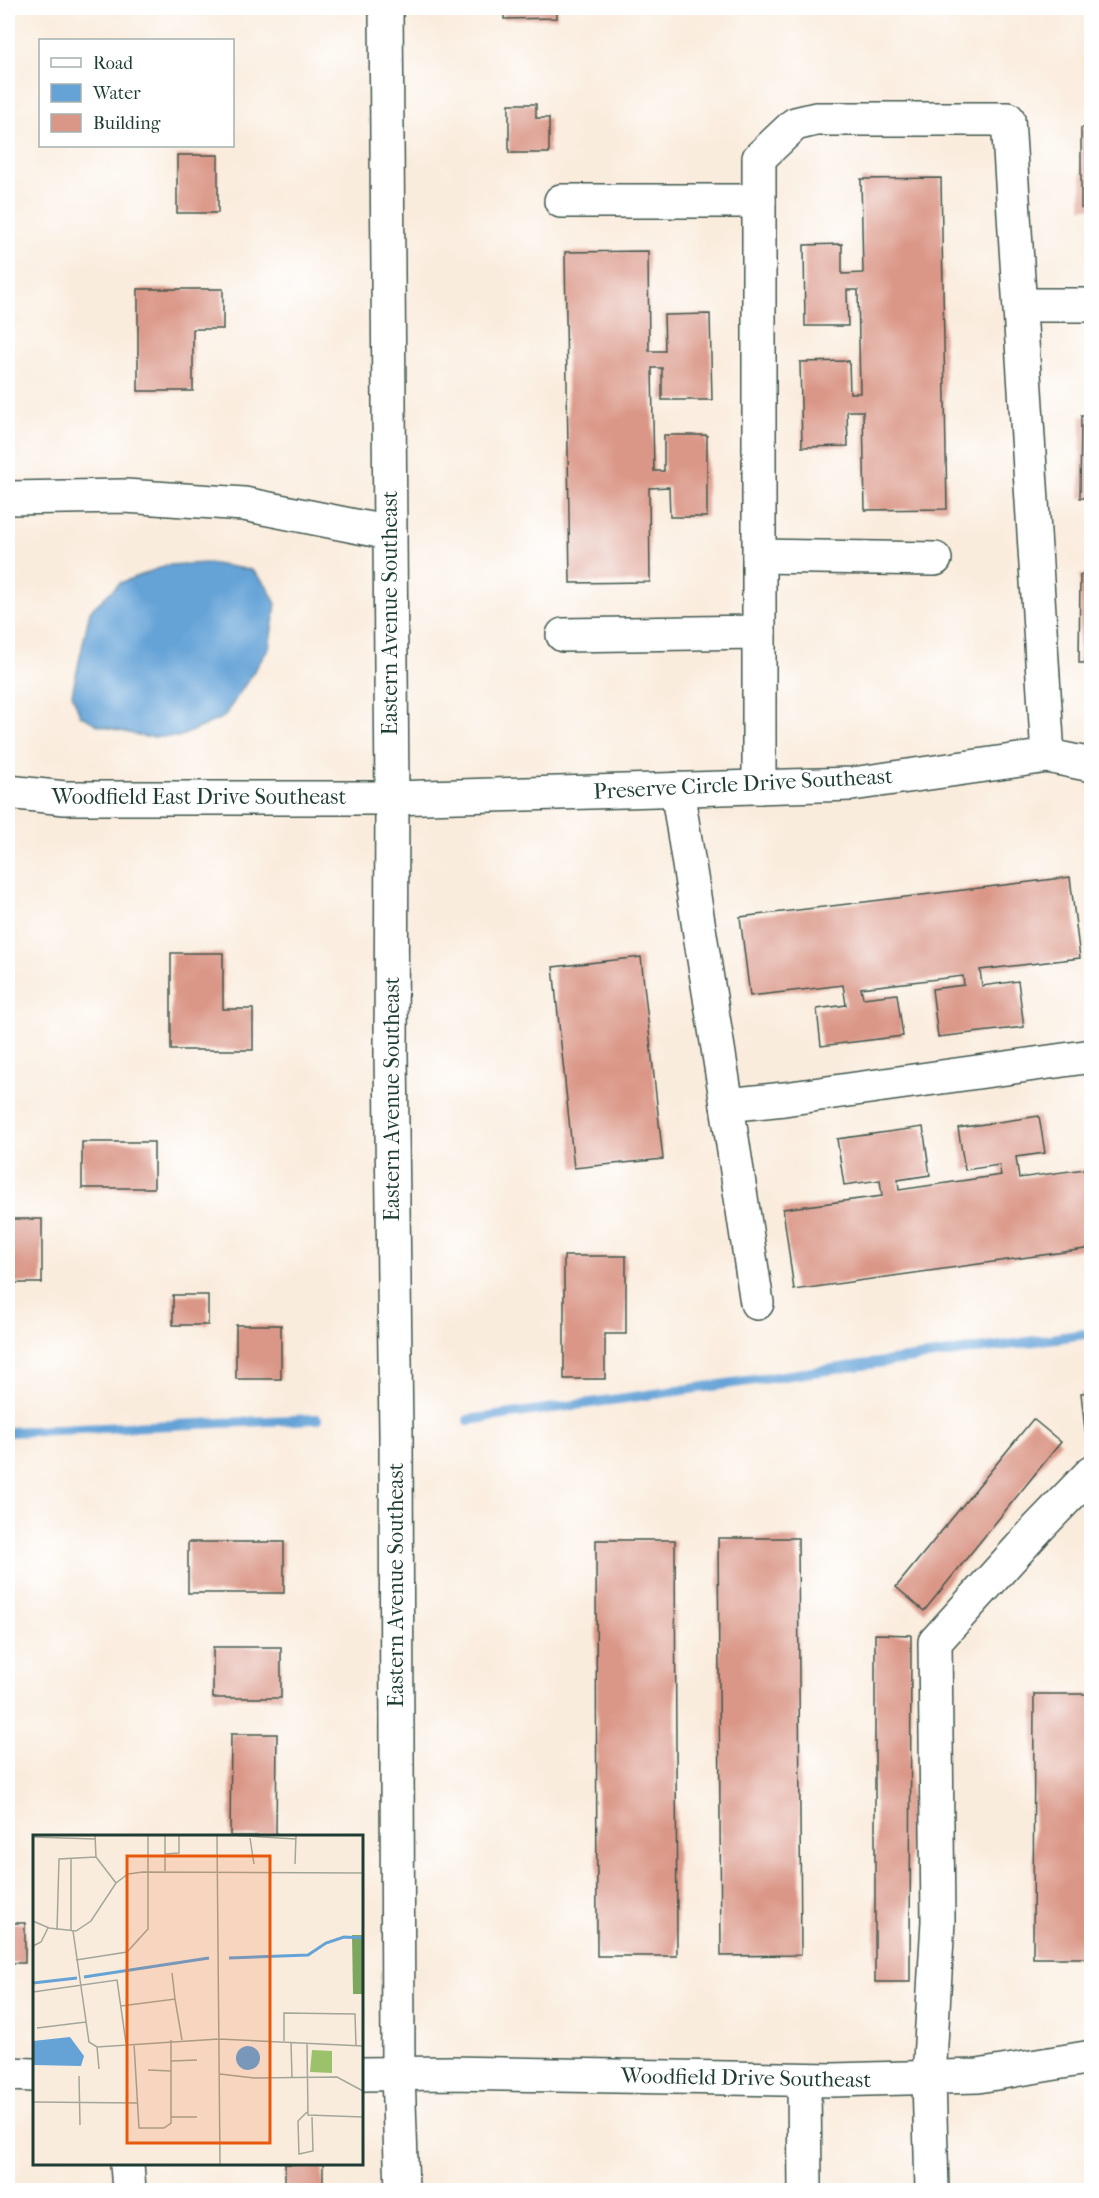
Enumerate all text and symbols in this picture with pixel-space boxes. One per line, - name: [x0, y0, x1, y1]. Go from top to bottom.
- legend: [39, 39, 234, 147]
- text: Road: [93, 53, 133, 74]
- text: Water: [92, 83, 141, 104]
- text: Building: [93, 113, 161, 134]
- street label: Eastern Avenue Southeast: [377, 490, 403, 735]
- street label: Preserve Circle Drive Southeast: [593, 763, 894, 805]
- street label: Woodfield East Drive Southeast: [51, 784, 346, 810]
- street label: Eastern Avenue Southeast: [379, 976, 405, 1221]
- street label: Eastern Avenue Southeast: [383, 1462, 409, 1707]
- inset map: [33, 1835, 363, 2165]
- street label: Woodfield Drive Southeast: [620, 2063, 872, 2093]

